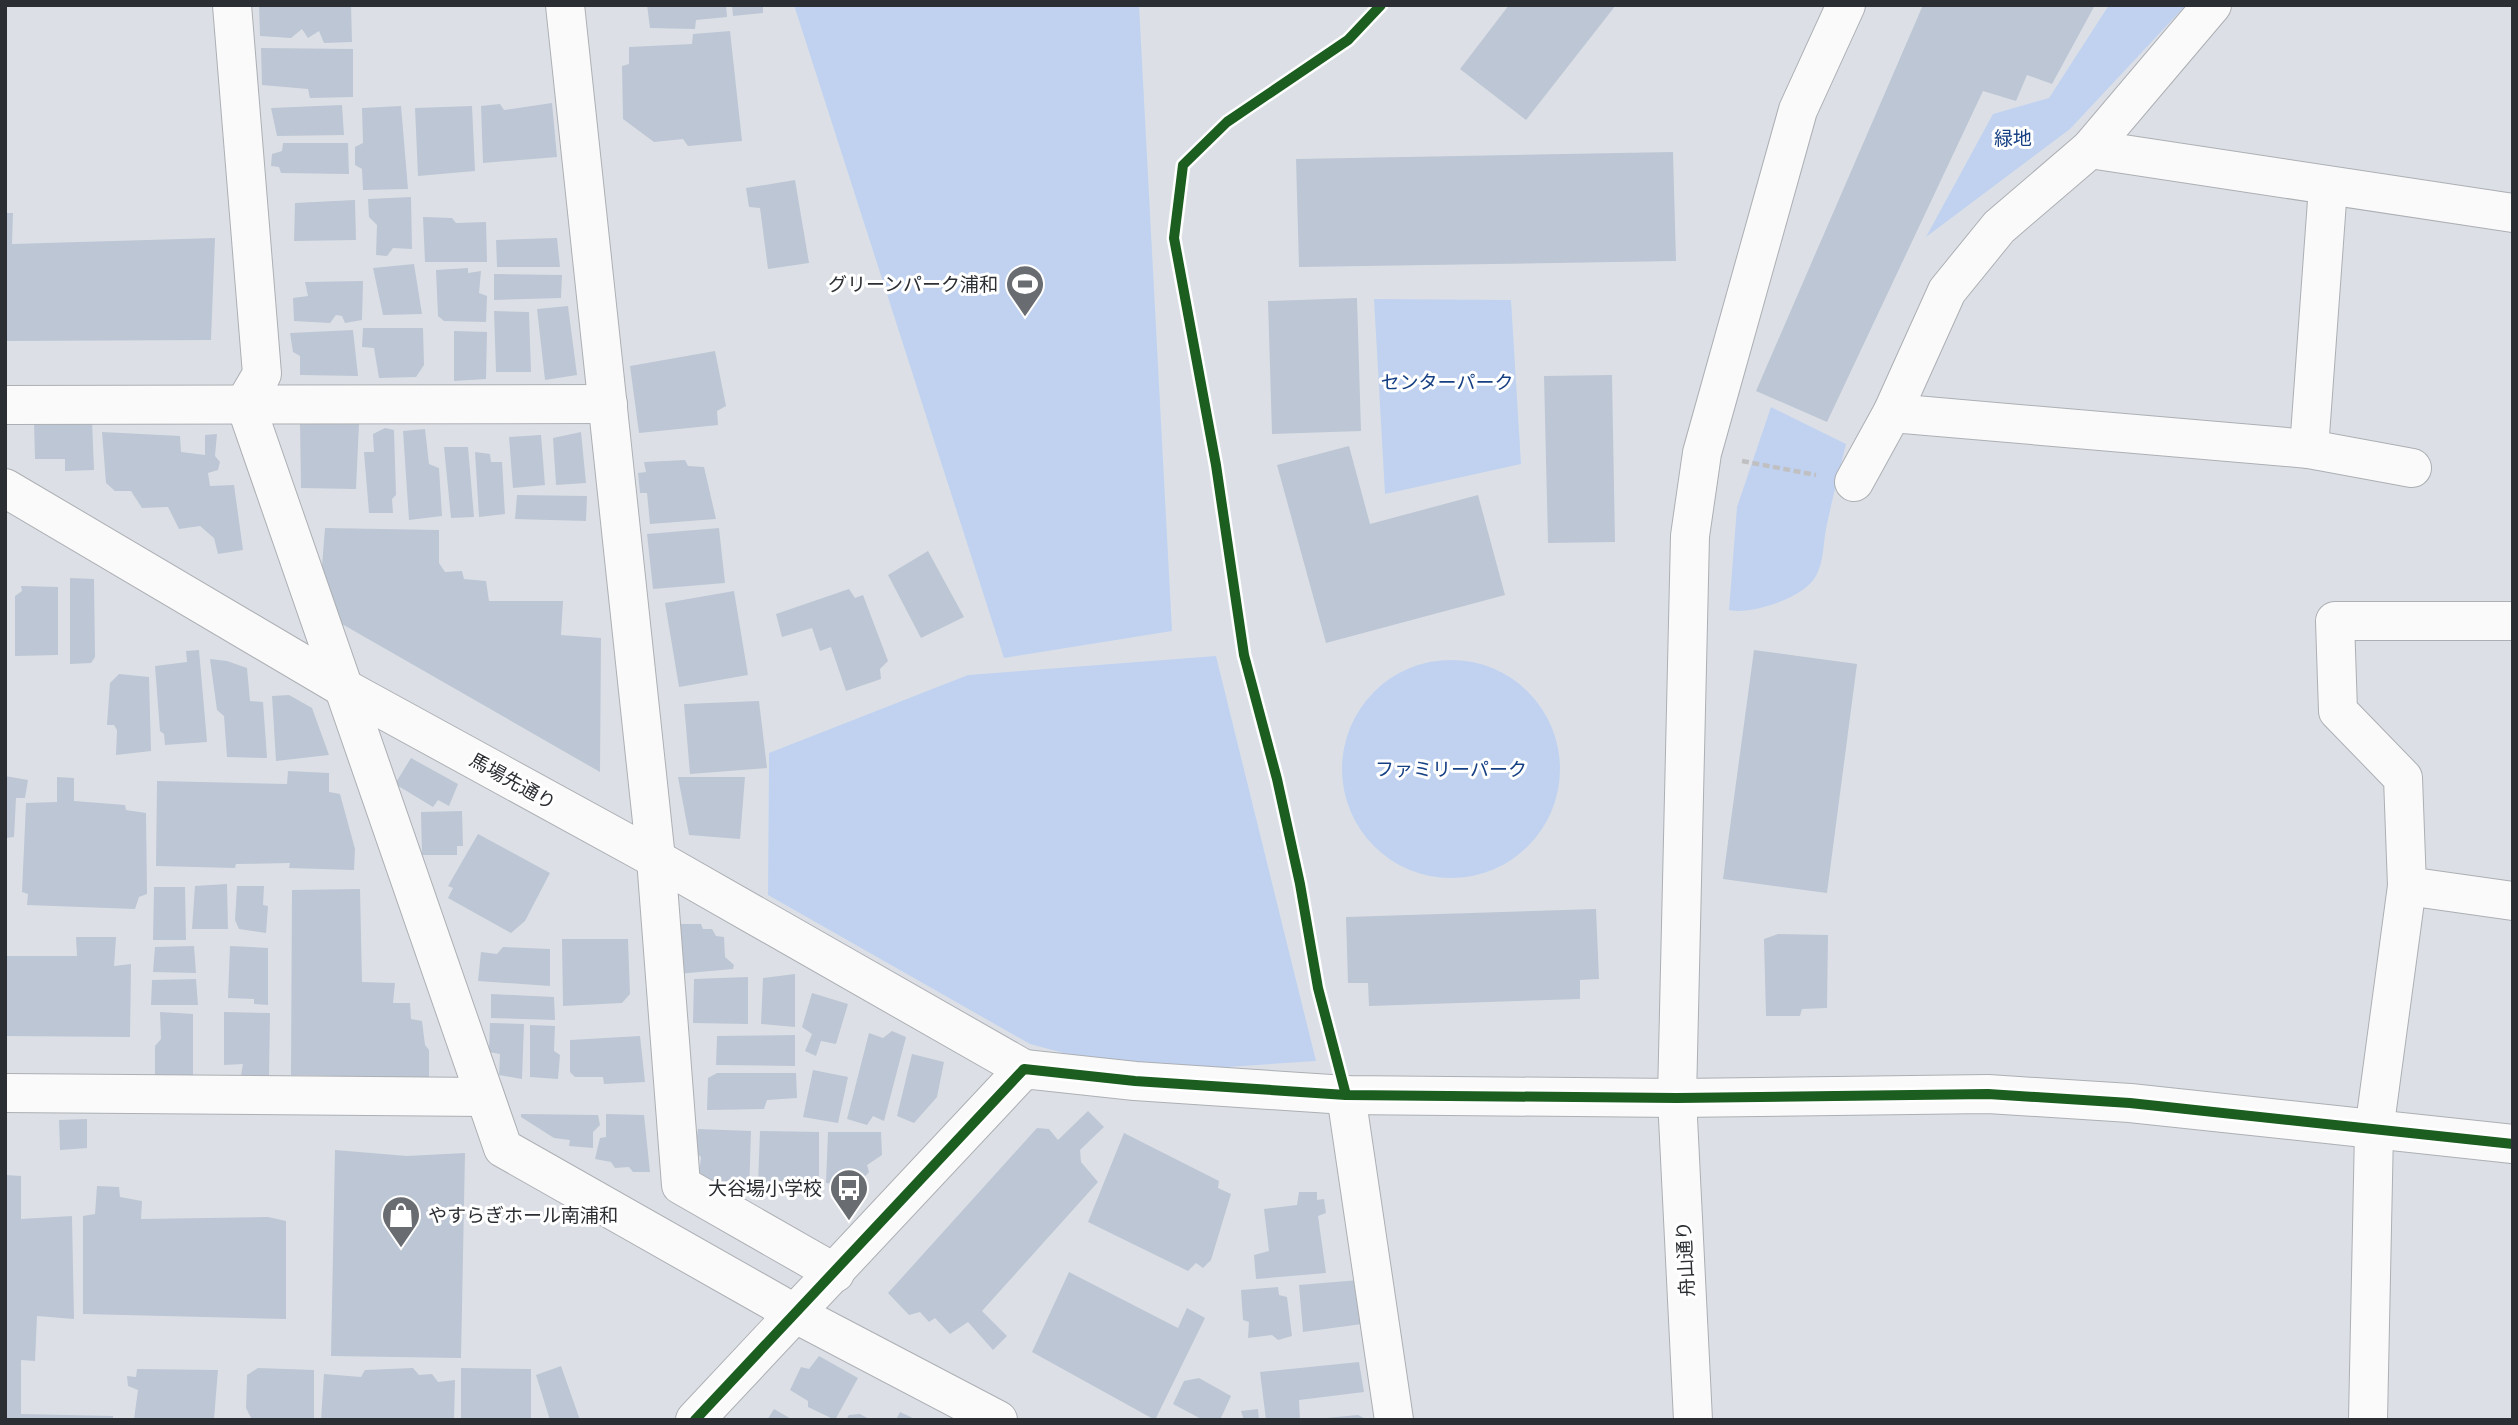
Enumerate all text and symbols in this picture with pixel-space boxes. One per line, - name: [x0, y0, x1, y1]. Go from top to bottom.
- park label: 緑地: [1994, 128, 2032, 150]
- sports icon: グリーンパーク浦和: [1004, 263, 1046, 318]
- place label: グリーンパーク浦和: [828, 274, 998, 296]
- park label: センターパーク: [1381, 372, 1513, 394]
- street label: 馬場先通り: [466, 749, 559, 815]
- park label: ファミリーパーク: [1375, 759, 1527, 781]
- bus stop icon: 大谷場小学校: [828, 1167, 870, 1222]
- place label: 大谷場小学校: [708, 1178, 822, 1200]
- shop icon: やすらぎホール南浦和: [380, 1194, 422, 1249]
- place label: やすらぎホール南浦和: [428, 1205, 618, 1227]
- street label: 舟山通り: [1673, 1220, 1699, 1297]

